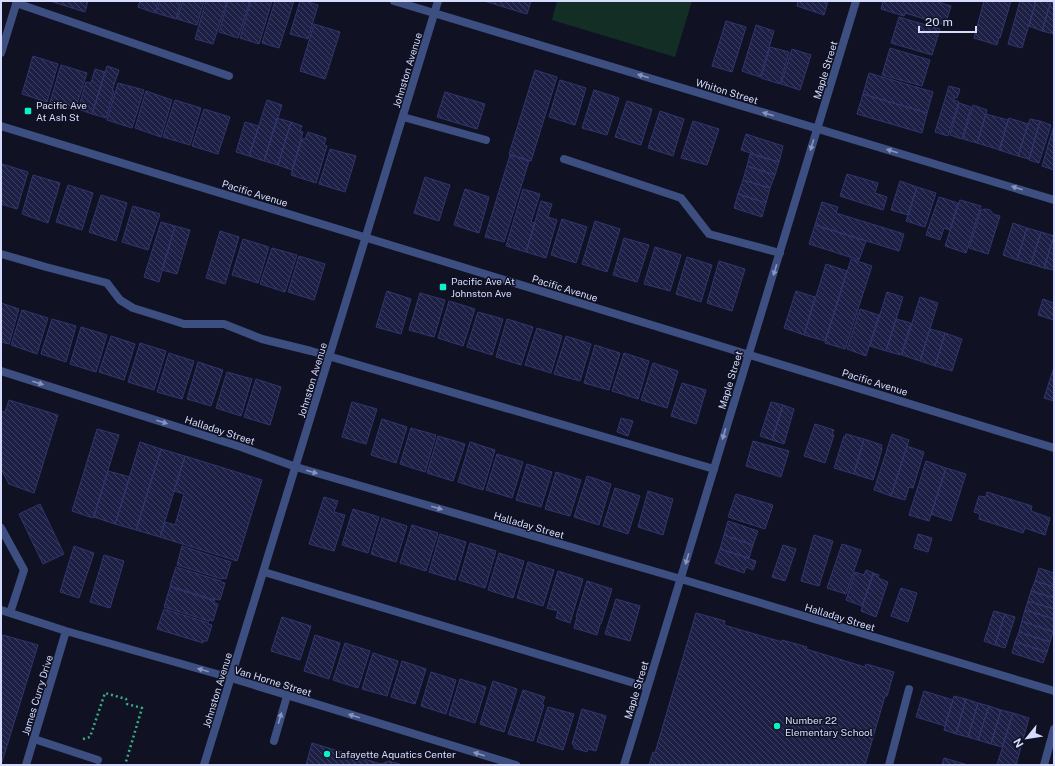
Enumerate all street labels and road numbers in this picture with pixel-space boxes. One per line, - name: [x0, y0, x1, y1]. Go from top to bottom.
- street label: Johnston Avenue: [390, 31, 424, 109]
- street label: Maple Street: [810, 39, 840, 101]
- street label: Whiton Street: [694, 76, 760, 106]
- street label: Pacific Avenue: [221, 177, 290, 209]
- street label: Pacific Avenue: [531, 272, 600, 304]
- street label: Johnston Avenue: [295, 341, 329, 419]
- street label: Maple Street: [715, 349, 745, 411]
- street label: Pacific Avenue: [841, 366, 910, 398]
- street label: Halladay Street: [184, 413, 257, 447]
- street label: Halladay Street: [492, 509, 566, 541]
- street label: Halladay Street: [803, 601, 877, 633]
- street label: Johnston Avenue: [200, 651, 234, 729]
- street label: James Curry Drive: [19, 653, 55, 737]
- street label: Maple Street: [621, 659, 651, 721]
- street label: Van Horne Street: [233, 664, 313, 698]

